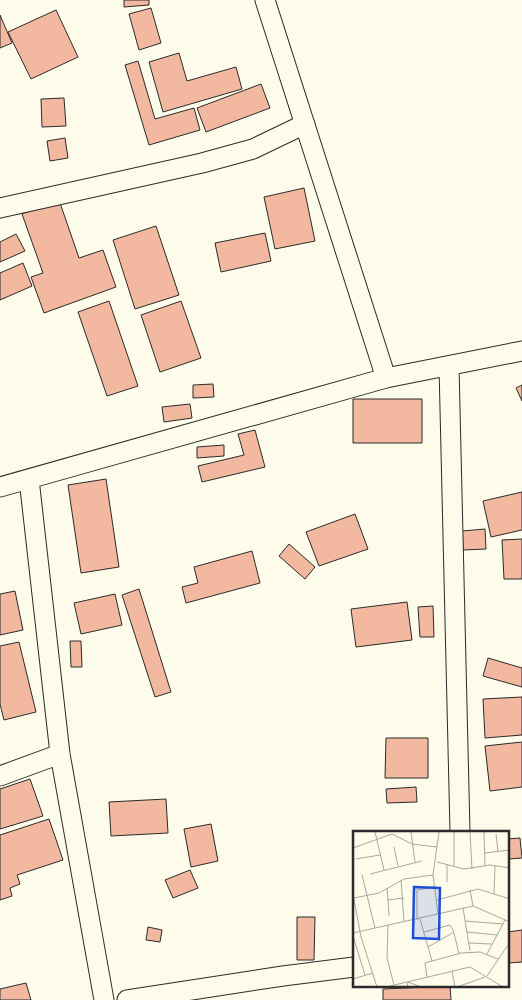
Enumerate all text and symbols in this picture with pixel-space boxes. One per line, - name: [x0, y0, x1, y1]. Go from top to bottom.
- inset map: [353, 831, 510, 988]

